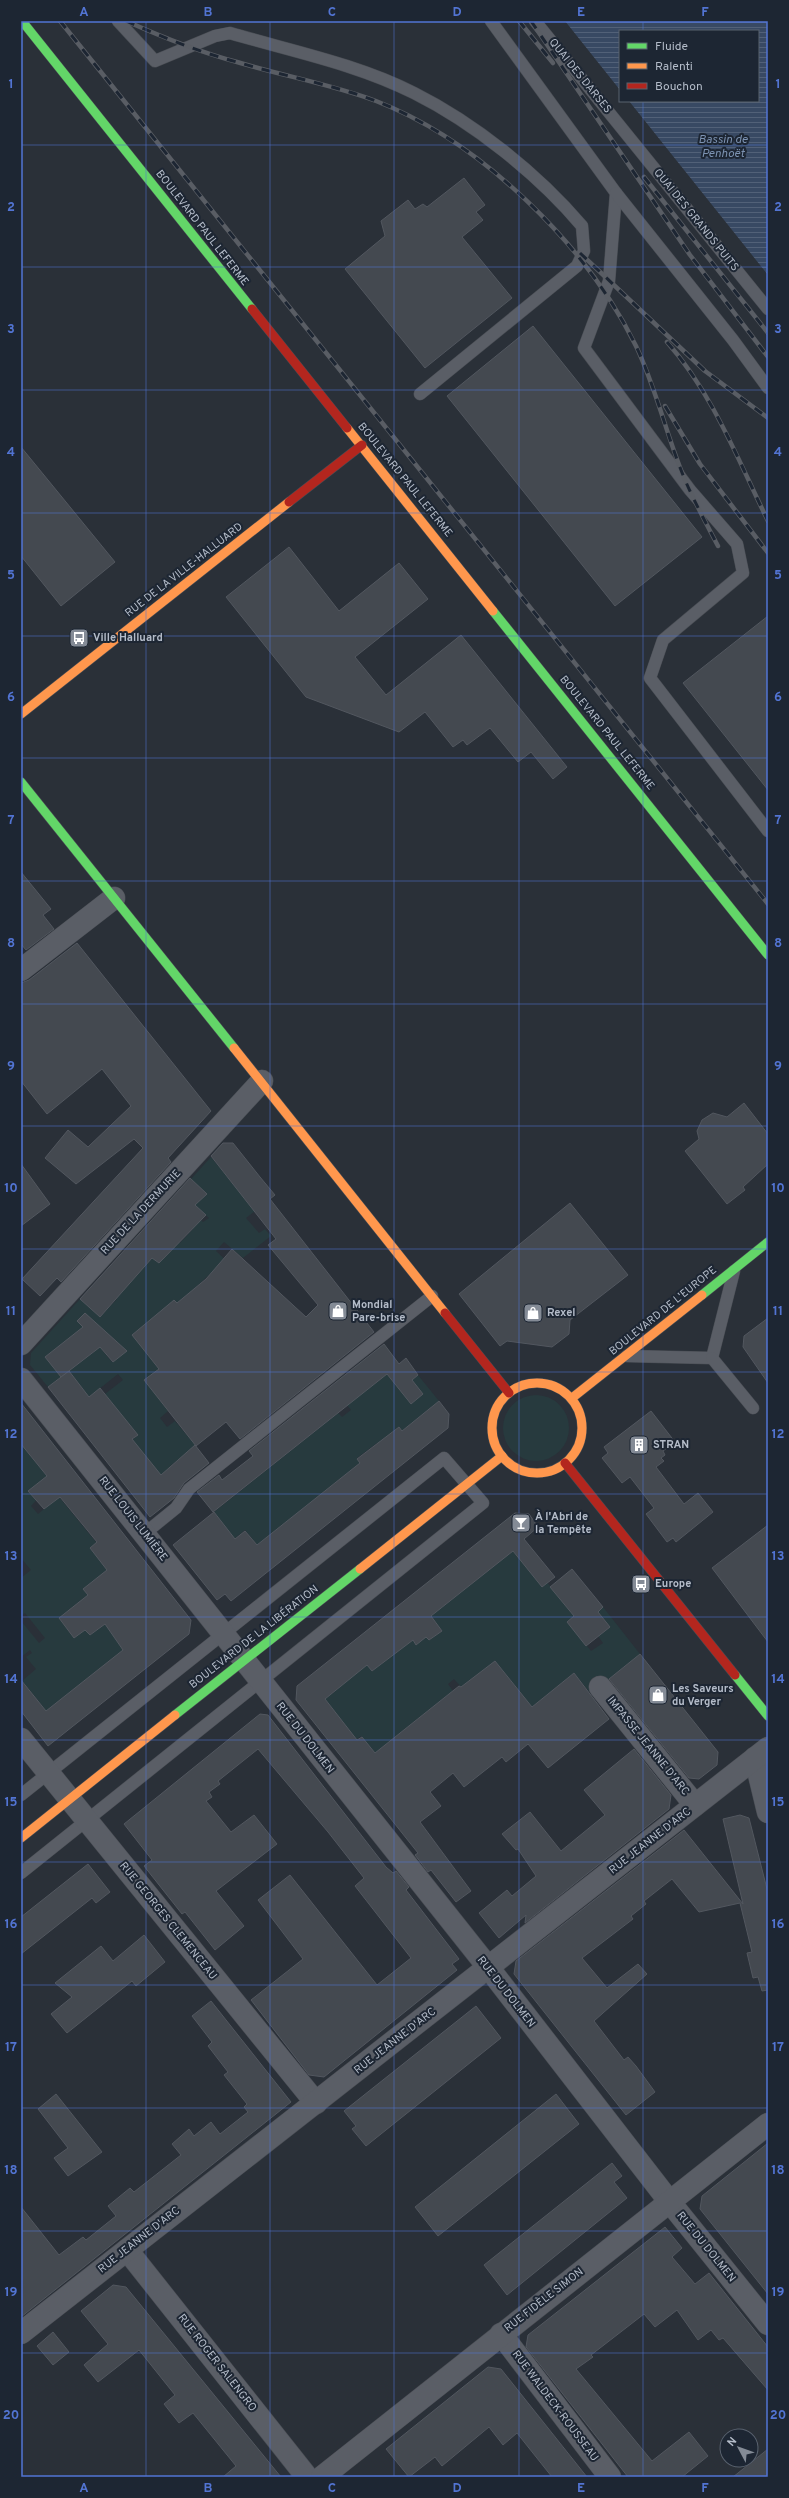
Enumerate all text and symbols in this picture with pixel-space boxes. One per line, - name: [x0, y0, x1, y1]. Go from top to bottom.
- text: A: [79, 5, 89, 21]
- text: B: [204, 5, 213, 21]
- text: C: [328, 5, 336, 21]
- text: D: [452, 5, 462, 21]
- text: E: [577, 5, 585, 21]
- text: F: [701, 5, 709, 21]
- legend: [619, 30, 759, 102]
- street label: QUAI DES DARSES: [546, 36, 614, 116]
- text: Fluide: [655, 39, 688, 55]
- text: Ralenti: [655, 59, 693, 75]
- text: 1: [8, 77, 14, 93]
- text: 1: [775, 77, 781, 93]
- text: Bouchon: [655, 79, 703, 95]
- water label: Bassin de Penhoët: [698, 132, 749, 162]
- street label: QUAI DES GRANDS PUITS: [650, 166, 742, 274]
- street label: BOULEVARD PAUL LEFERME: [152, 167, 252, 289]
- text: 2: [7, 200, 15, 216]
- text: 2: [774, 200, 782, 216]
- text: 3: [7, 322, 15, 338]
- text: 3: [774, 322, 782, 338]
- street label: BOULEVARD PAUL LEFERME: [354, 420, 456, 540]
- text: 4: [7, 445, 15, 461]
- text: 4: [774, 445, 782, 461]
- street label: RUE DE LA VILLE-HALLUARD: [122, 520, 246, 620]
- text: 5: [7, 568, 15, 584]
- text: 5: [774, 568, 782, 584]
- bus stop icon: Ville Halluard: [68, 627, 90, 649]
- place label: Ville Halluard: [93, 631, 163, 645]
- street label: BOULEVARD PAUL LEFERME: [556, 673, 658, 793]
- text: 6: [7, 690, 15, 706]
- text: 6: [774, 690, 782, 706]
- text: 7: [8, 813, 15, 829]
- text: 7: [775, 813, 782, 829]
- text: 8: [7, 936, 15, 952]
- text: 8: [774, 936, 782, 952]
- text: 9: [7, 1059, 15, 1075]
- text: 9: [774, 1059, 782, 1075]
- street label: RUE DE LA DERMURIE: [98, 1167, 184, 1257]
- text: 10: [4, 1181, 18, 1197]
- text: 10: [771, 1181, 785, 1197]
- street label: BOULEVARD DE L'EUROPE: [606, 1263, 720, 1359]
- place label: Mondial Pare-brise: [352, 1298, 405, 1325]
- shop icon: Mondial Pare-brise: [327, 1300, 349, 1322]
- shop icon: Rexel: [522, 1302, 544, 1324]
- text: 11: [6, 1304, 16, 1320]
- text: 11: [773, 1304, 783, 1320]
- place label: Rexel: [547, 1306, 576, 1320]
- text: 12: [4, 1427, 18, 1443]
- text: 12: [771, 1427, 785, 1443]
- building icon: STRAN: [628, 1434, 650, 1456]
- place label: STRAN: [653, 1438, 689, 1452]
- street label: RUE LOUIS LUMIÈRE: [95, 1473, 171, 1564]
- place label: À l'Abri de la Tempête: [535, 1509, 592, 1537]
- bar icon: À l'Abri de la Tempête: [510, 1512, 532, 1534]
- text: 13: [5, 1549, 18, 1565]
- text: 13: [772, 1549, 785, 1565]
- bus stop icon: Europe: [630, 1573, 652, 1595]
- place label: Europe: [655, 1577, 691, 1591]
- street label: BOULEVARD DE LA LIBÉRATION: [186, 1581, 321, 1692]
- text: 14: [4, 1672, 18, 1688]
- text: 14: [771, 1672, 785, 1688]
- place label: Les Saveurs du Verger: [672, 1682, 734, 1709]
- shop icon: Les Saveurs du Verger: [647, 1684, 669, 1706]
- street label: IMPASSE JEANNE D'ARC: [604, 1694, 692, 1798]
- street label: RUE DU DOLMEN: [273, 1700, 337, 1776]
- text: 15: [4, 1795, 18, 1811]
- text: 15: [771, 1795, 785, 1811]
- street label: RUE JEANNE D'ARC: [606, 1805, 694, 1877]
- street label: RUE GEORGES CLEMENCEAU: [116, 1859, 220, 1983]
- text: 16: [4, 1917, 18, 1933]
- text: 16: [771, 1917, 785, 1933]
- street label: RUE DU DOLMEN: [474, 1954, 538, 2030]
- street label: RUE JEANNE D'ARC: [351, 2005, 439, 2077]
- text: 17: [5, 2040, 17, 2056]
- text: 17: [772, 2040, 784, 2056]
- text: 18: [4, 2163, 18, 2179]
- text: 18: [771, 2163, 785, 2179]
- street label: RUE JEANNE D'ARC: [95, 2204, 183, 2276]
- street label: RUE DU DOLMEN: [673, 2209, 739, 2285]
- street label: RUE FIDÈLE SIMON: [501, 2264, 586, 2335]
- text: 19: [4, 2285, 18, 2301]
- text: 19: [771, 2285, 785, 2301]
- street label: RUE ROGER SALENGRO: [174, 2311, 260, 2415]
- street label: RUE WALDECK-ROUSSEAU: [509, 2348, 601, 2464]
- text: 20: [3, 2408, 19, 2424]
- text: 20: [770, 2408, 786, 2424]
- north arrow: [719, 2428, 759, 2468]
- text: N: [724, 2435, 740, 2450]
- text: A: [79, 2481, 89, 2497]
- text: B: [204, 2481, 213, 2497]
- text: C: [328, 2481, 336, 2497]
- text: D: [452, 2481, 462, 2497]
- text: E: [577, 2481, 585, 2497]
- text: F: [701, 2481, 709, 2497]

